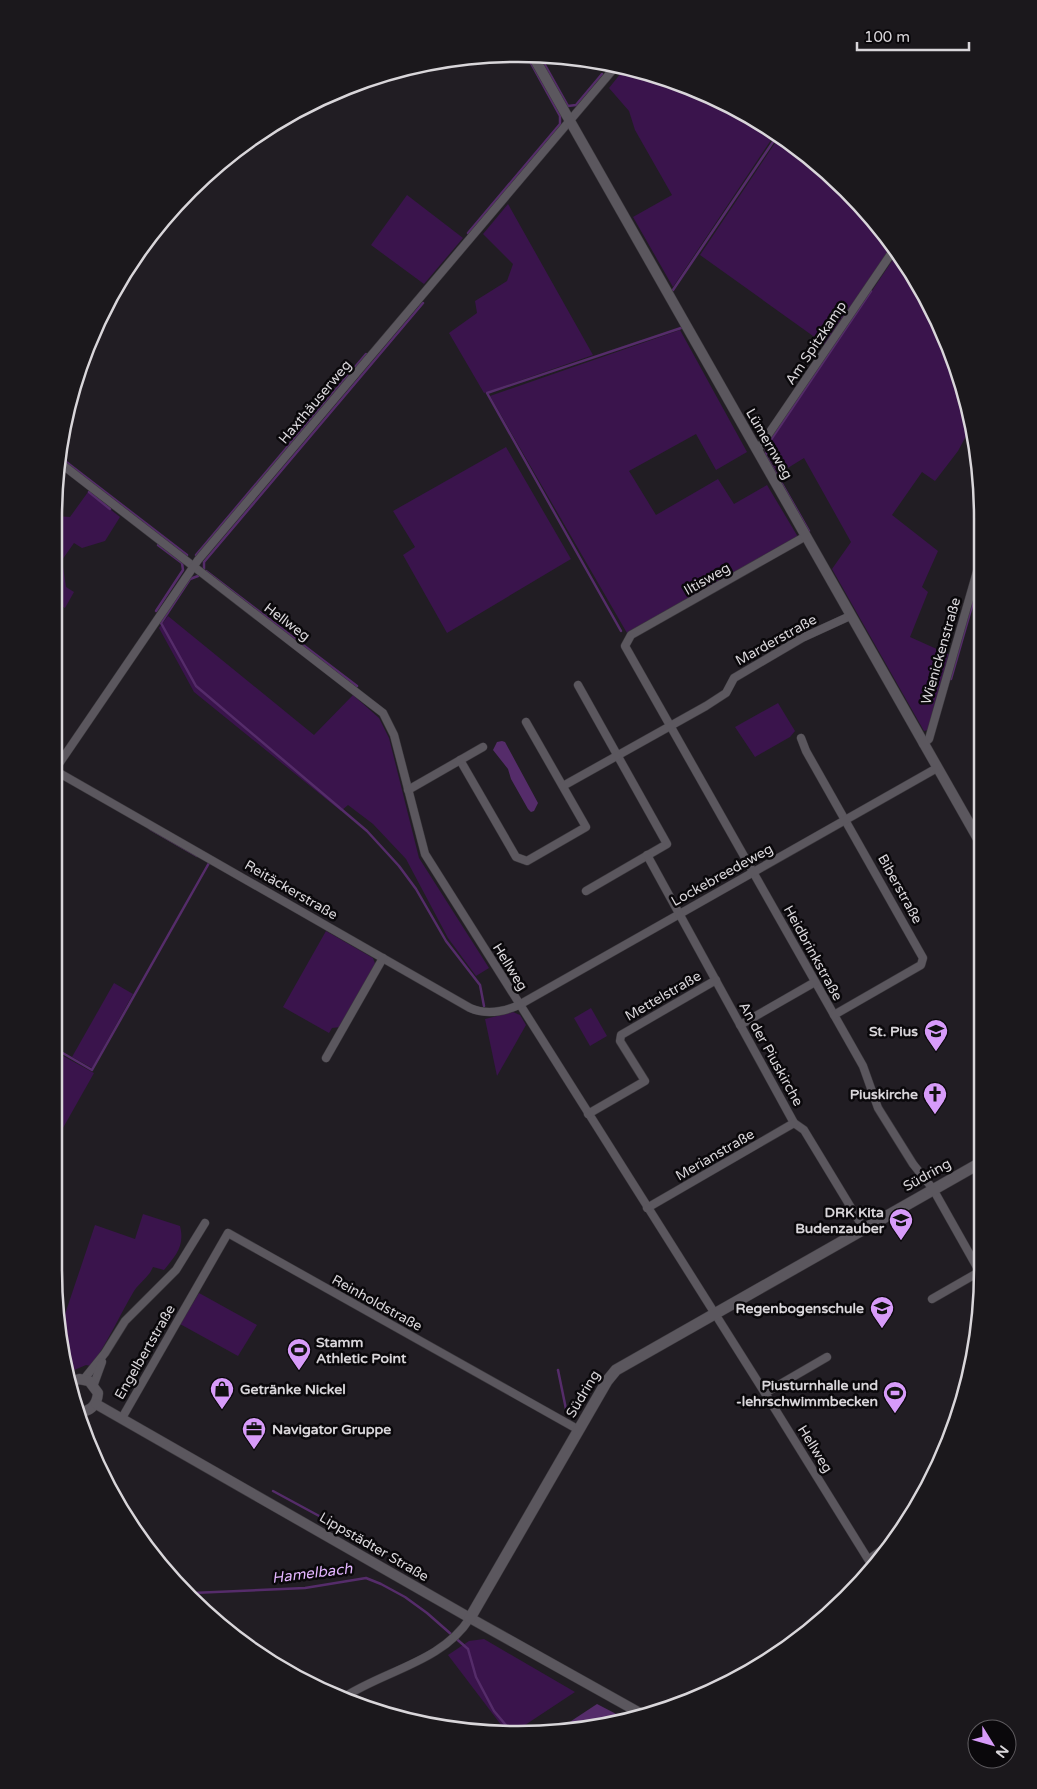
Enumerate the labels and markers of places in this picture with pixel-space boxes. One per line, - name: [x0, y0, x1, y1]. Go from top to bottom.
- school or university icon: St. Pius: [923, 1018, 949, 1052]
- place label: St. Pius: [869, 1023, 918, 1040]
- church icon: Piuskirche: [922, 1081, 948, 1115]
- place label: Piuskirche: [850, 1086, 918, 1103]
- place label: DRK Kita Budenzauber: [795, 1204, 885, 1237]
- school or university icon: DRK Kita Budenzauber: [888, 1207, 914, 1241]
- school or university icon: Regenbogenschule: [869, 1295, 895, 1329]
- place label: Regenbogenschule: [736, 1300, 864, 1317]
- place label: Stamm Athletic Point: [316, 1334, 407, 1367]
- sports icon: Stamm Athletic Point: [286, 1337, 312, 1371]
- shop icon: Getränke Nickel: [209, 1376, 235, 1410]
- place label: Piusturnhalle und -lehrschwimmbecken: [736, 1377, 878, 1410]
- sports icon: Piusturnhalle und -lehrschwimmbecken: [882, 1380, 908, 1414]
- place label: Getränke Nickel: [240, 1381, 346, 1398]
- office icon: Navigator Gruppe: [241, 1416, 267, 1450]
- place label: Navigator Gruppe: [272, 1421, 391, 1438]

